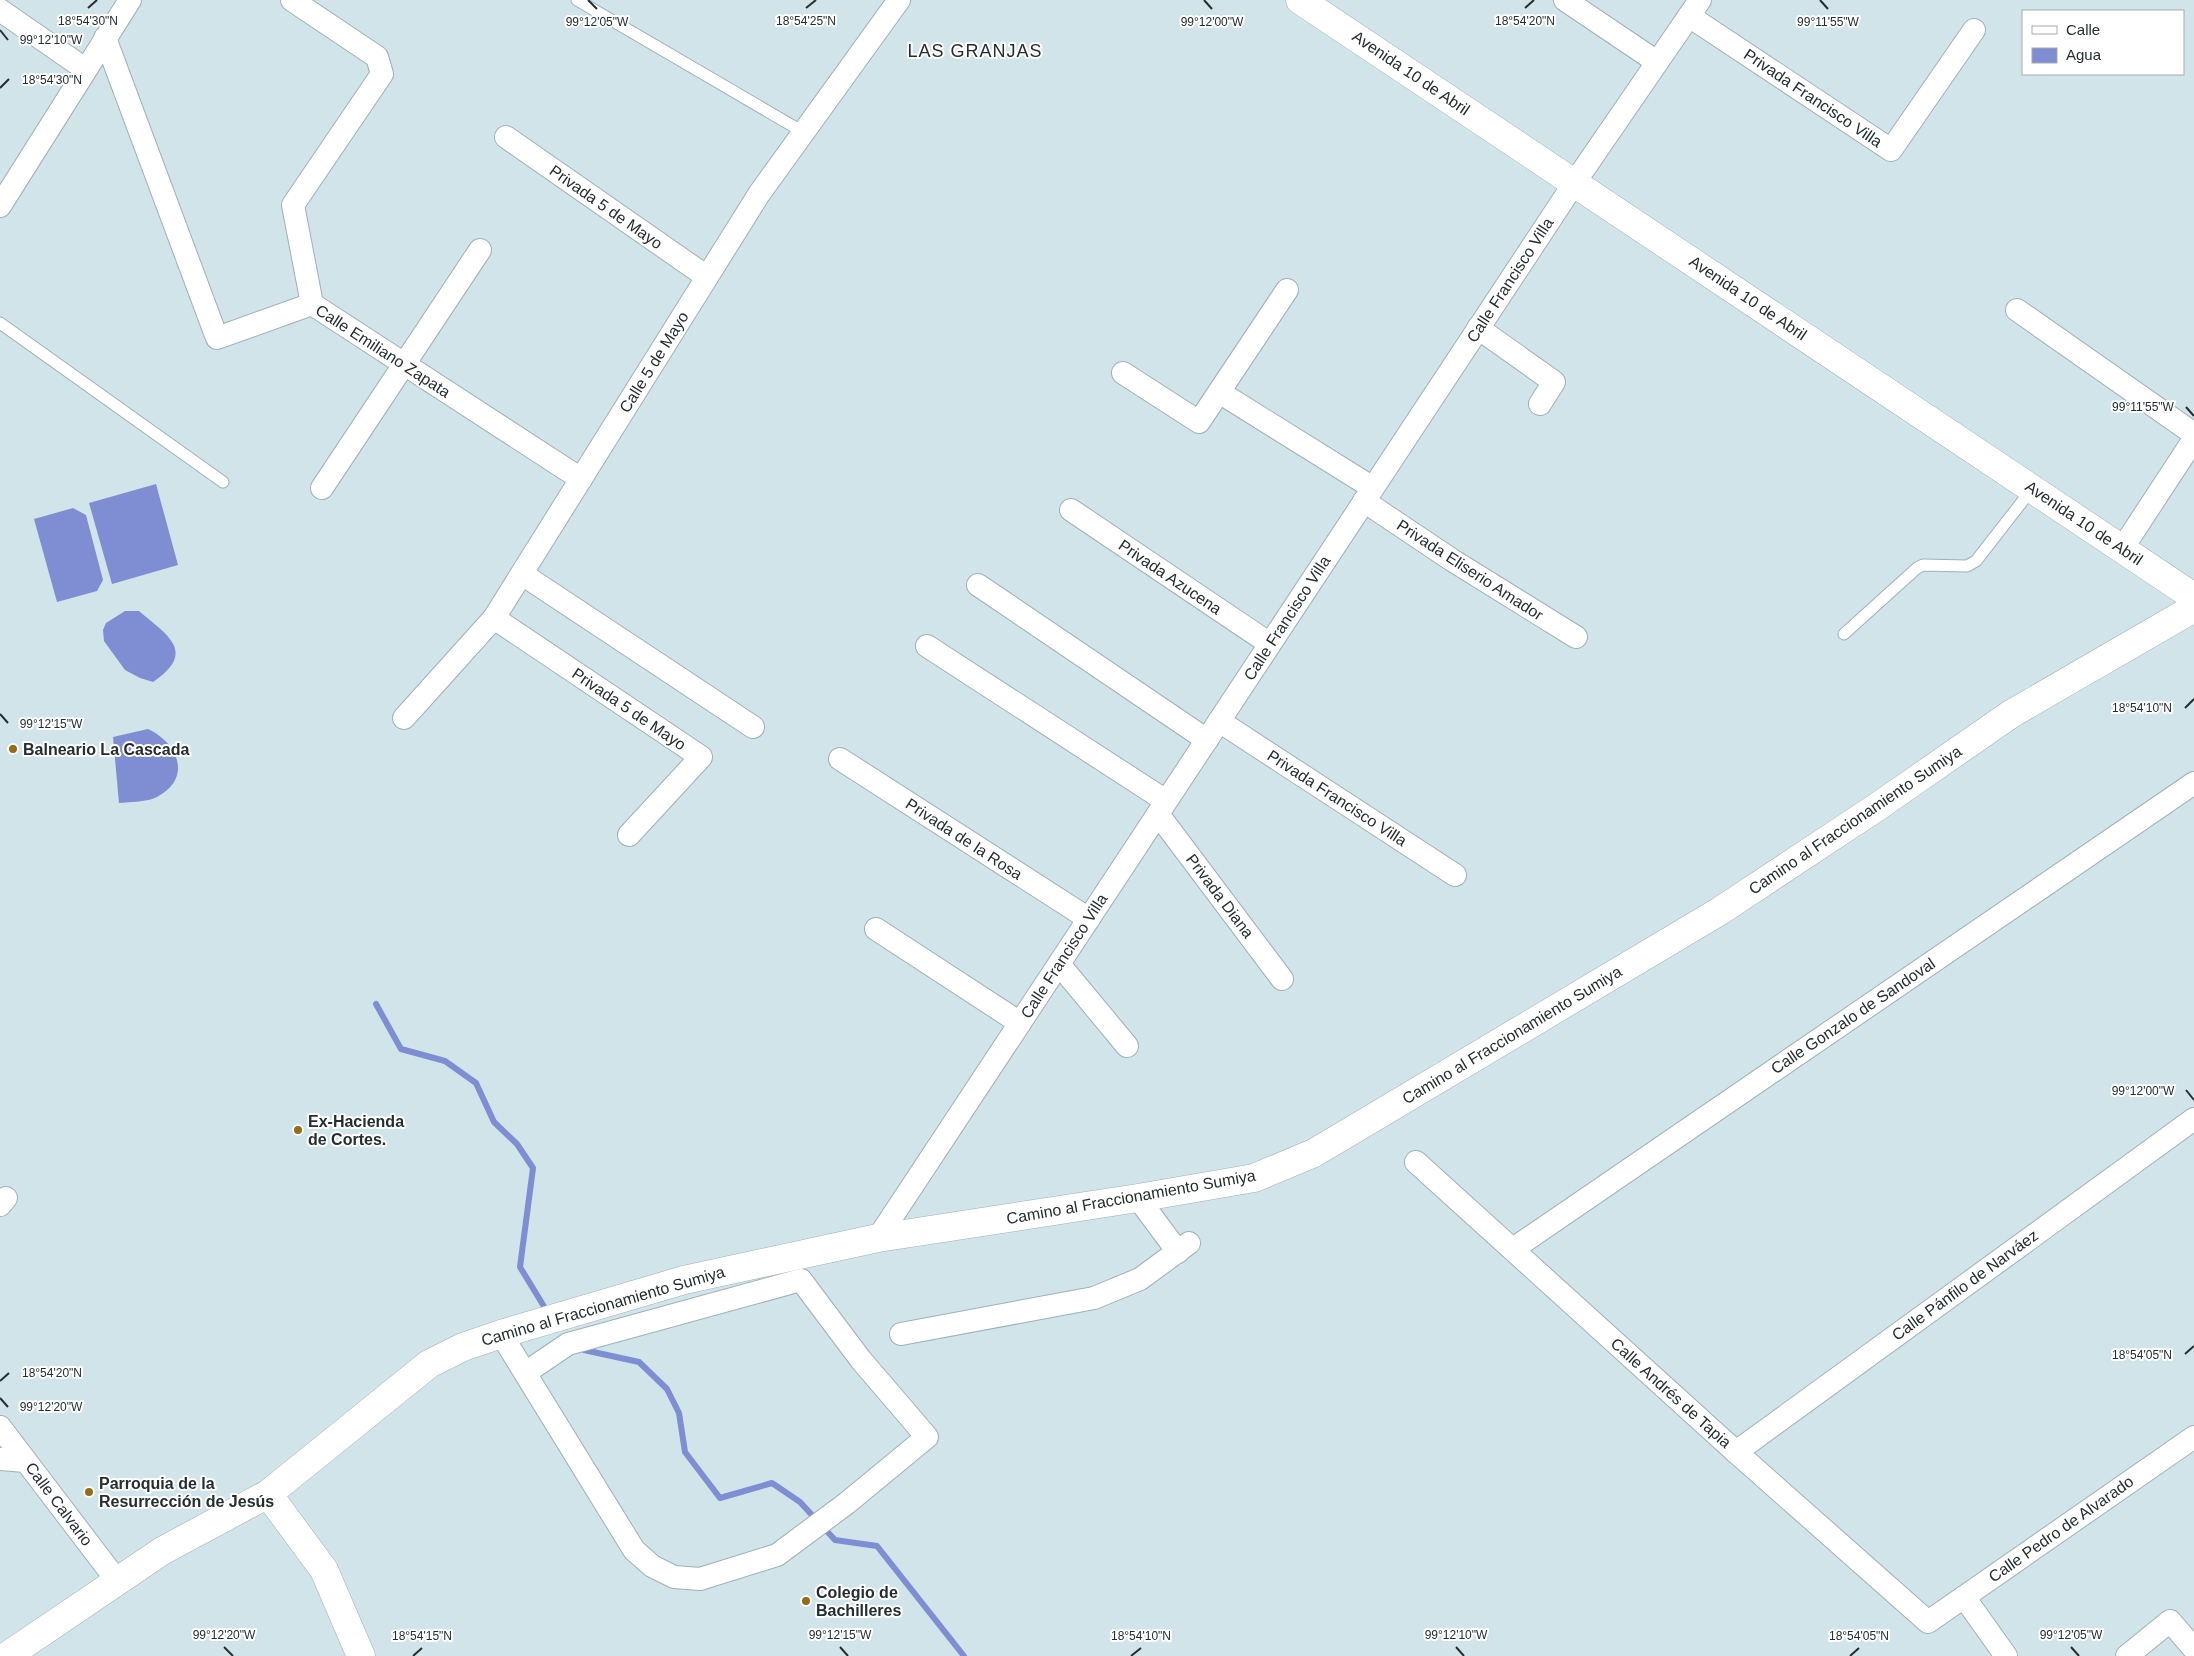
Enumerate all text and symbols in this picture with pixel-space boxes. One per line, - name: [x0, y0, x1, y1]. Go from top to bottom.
- legend: [2022, 10, 2184, 75]
- text: 18°54'30"N: [58, 14, 118, 28]
- text: 18°54'25"N: [776, 14, 836, 28]
- text: 18°54'20"N: [1495, 14, 1555, 28]
- text: 99°12'05"W: [566, 15, 629, 29]
- text: 99°12'00"W: [1181, 15, 1244, 29]
- text: 99°11'55"W: [1797, 15, 1860, 29]
- text: Calle: [2066, 21, 2100, 38]
- street label: Avenida 10 de Abril: [1349, 27, 1473, 119]
- text: 99°12'10"W: [20, 33, 83, 47]
- district label: LAS GRANJAS: [907, 41, 1043, 61]
- street label: Privada Francisco Villa: [1741, 46, 1885, 151]
- text: Agua: [2066, 46, 2102, 63]
- text: 18°54'30"N: [22, 73, 82, 87]
- street label: Privada 5 de Mayo: [546, 162, 666, 252]
- street label: Calle Francisco Villa: [1463, 215, 1557, 345]
- street label: Avenida 10 de Abril: [1686, 252, 1810, 344]
- street label: Calle Emiliano Zapata: [313, 301, 453, 401]
- street label: Calle 5 de Mayo: [616, 308, 692, 416]
- text: 99°11'55"W: [2112, 400, 2175, 414]
- street label: Avenida 10 de Abril: [2022, 477, 2146, 569]
- street label: Privada Eliserio Amador: [1394, 516, 1547, 624]
- street label: Privada Azucena: [1115, 536, 1225, 618]
- street label: Calle Francisco Villa: [1240, 553, 1334, 683]
- street label: Privada 5 de Mayo: [569, 665, 689, 753]
- text: 18°54'10"N: [2112, 701, 2172, 715]
- text: 99°12'15"W: [20, 717, 83, 731]
- place label: Balneario La Cascada: [23, 741, 189, 758]
- street label: Camino al Fraccionamiento Sumiya: [1746, 742, 1965, 898]
- marker: Balneario La Cascada: [7, 743, 19, 755]
- street label: Privada Francisco Villa: [1264, 747, 1410, 849]
- street label: Privada de la Rosa: [903, 795, 1025, 883]
- street label: Privada Diana: [1183, 851, 1257, 941]
- street label: Calle Francisco Villa: [1017, 891, 1111, 1021]
- street label: Calle Gonzalo de Sandoval: [1768, 955, 1938, 1077]
- street label: Camino al Fraccionamiento Sumiya: [1399, 963, 1625, 1107]
- text: 99°12'00"W: [2112, 1084, 2175, 1098]
- place label: Ex-Hacienda de Cortes.: [308, 1113, 404, 1148]
- marker: Ex-Hacienda de Cortes.: [292, 1124, 304, 1136]
- street label: Camino al Fraccionamiento Sumiya: [1005, 1167, 1257, 1227]
- street label: Calle Pánfilo de Narváez: [1889, 1226, 2041, 1344]
- street label: Camino al Fraccionamiento Sumiya: [479, 1263, 727, 1349]
- street label: Calle Andrés de Tapia: [1608, 1335, 1734, 1451]
- text: 18°54'05"N: [2112, 1348, 2172, 1362]
- text: 18°54'20"N: [22, 1366, 82, 1380]
- text: 99°12'20"W: [20, 1400, 83, 1414]
- street label: Calle Calvario: [22, 1459, 96, 1549]
- street label: Calle Pedro de Alvarado: [1985, 1472, 2137, 1585]
- place label: Parroquia de la Resurrección de Jesús: [99, 1475, 274, 1510]
- marker: Parroquia de la Resurrección de Jesús: [83, 1486, 95, 1498]
- place label: Colegio de Bachilleres: [816, 1584, 901, 1619]
- marker: Colegio de Bachilleres: [800, 1595, 812, 1607]
- text: 99°12'20"W: [193, 1628, 256, 1642]
- text: 99°12'15"W: [809, 1628, 872, 1642]
- text: 99°12'10"W: [1425, 1628, 1488, 1642]
- text: 99°12'05"W: [2040, 1628, 2103, 1642]
- text: 18°54'15"N: [392, 1629, 452, 1643]
- text: 18°54'10"N: [1111, 1629, 1171, 1643]
- text: 18°54'05"N: [1829, 1629, 1889, 1643]

